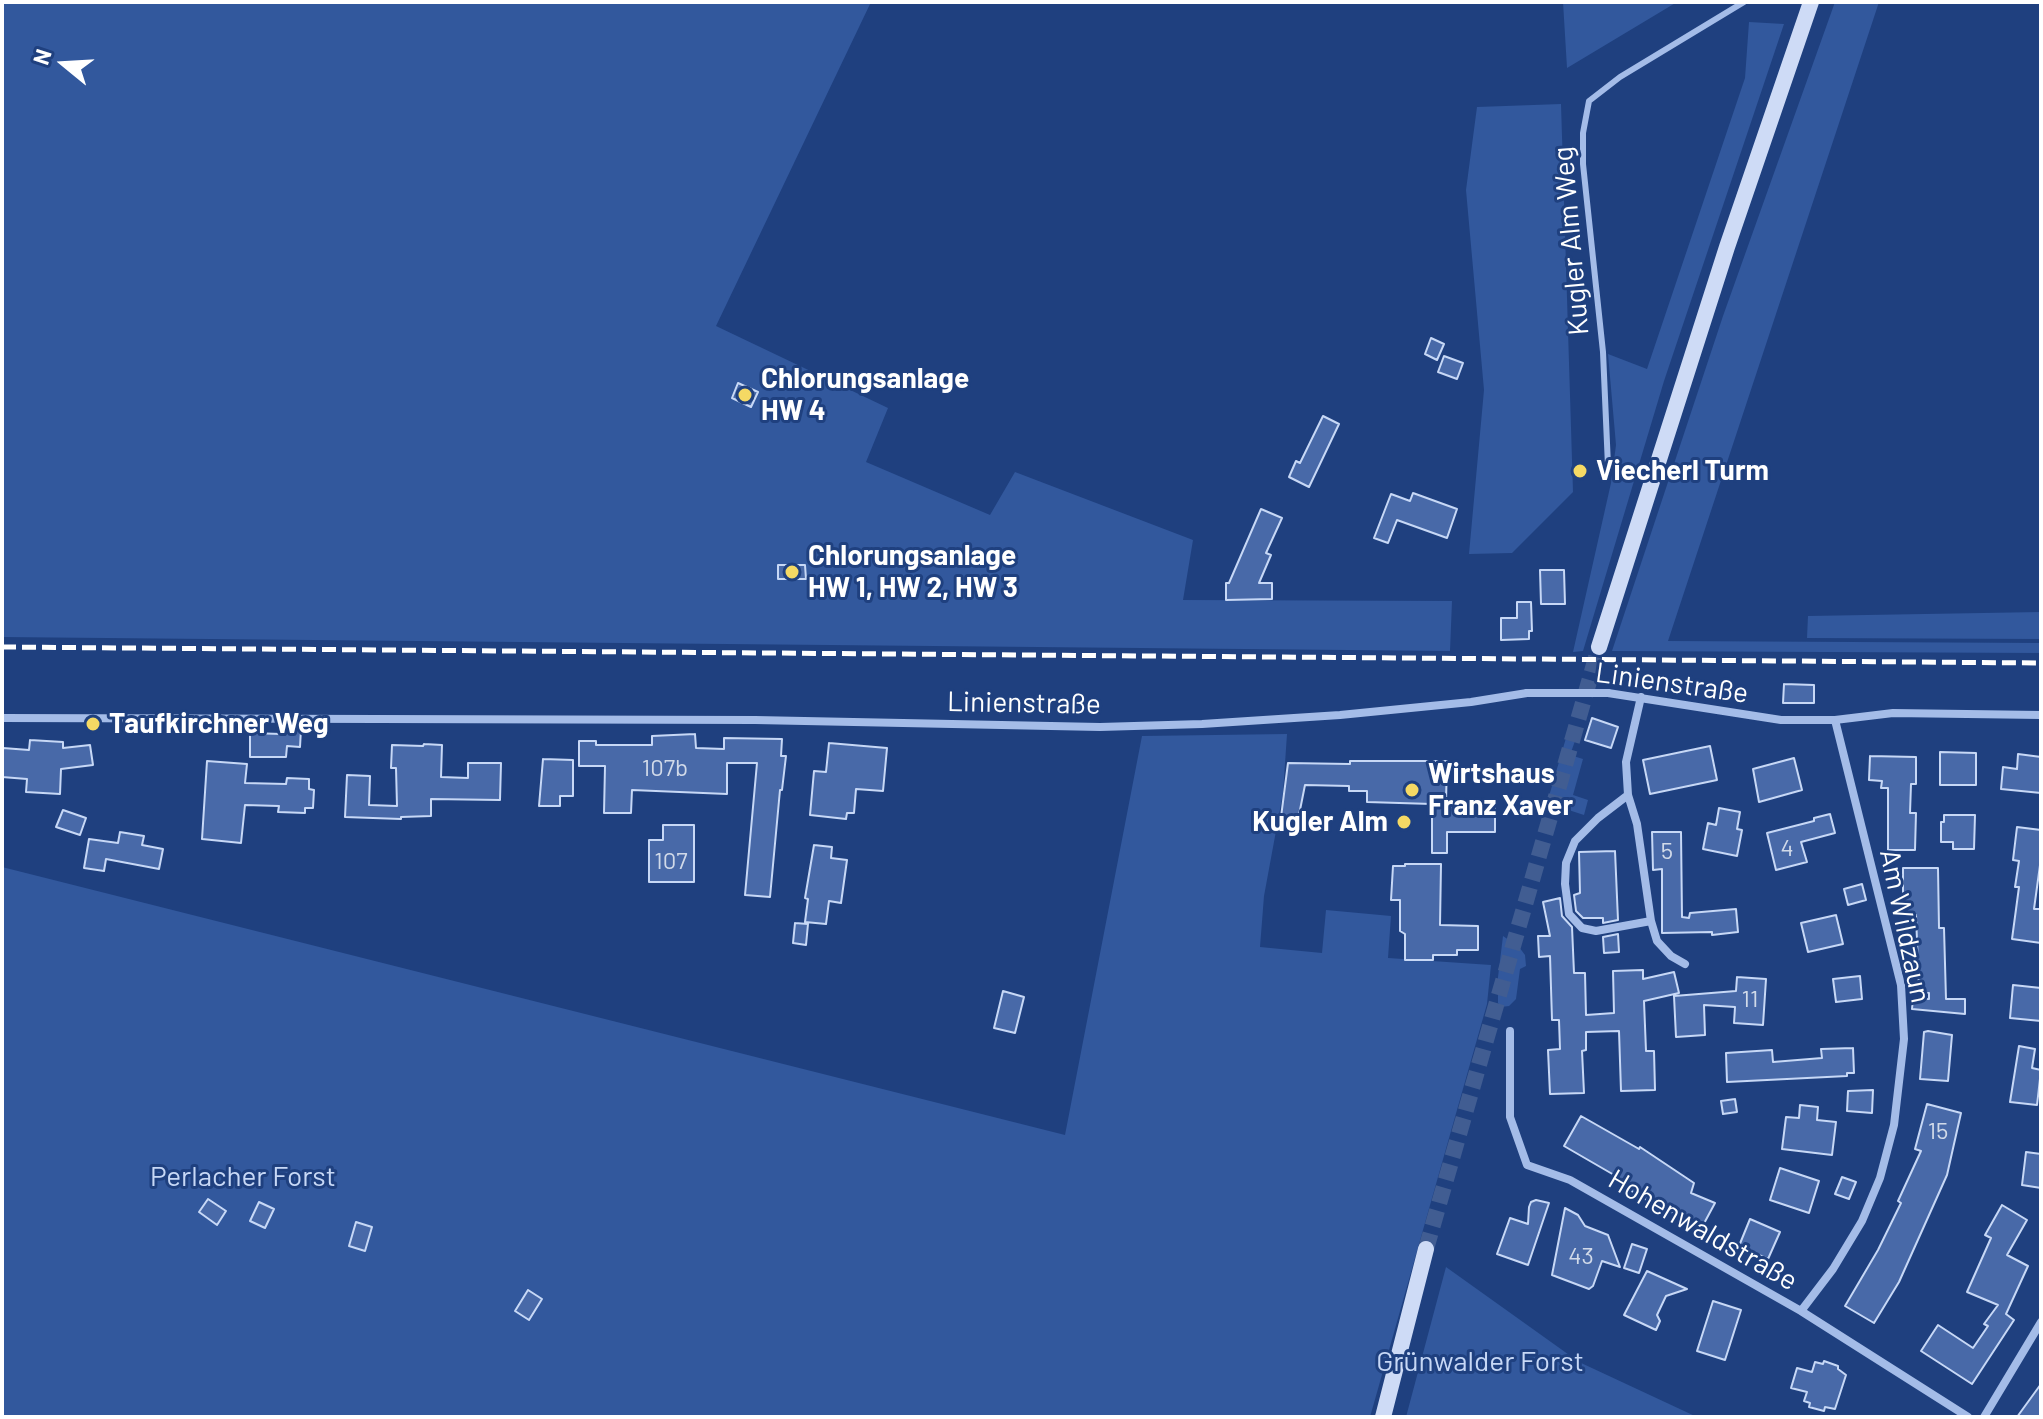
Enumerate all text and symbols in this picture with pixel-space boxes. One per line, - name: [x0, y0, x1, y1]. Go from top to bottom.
- north arrow: [24, 24, 104, 104]
- text: N: [27, 46, 56, 68]
- street label: Kugler Alm Weg: [1546, 145, 1596, 337]
- place label: Chlorungsanlage HW 4: [761, 362, 969, 428]
- marker: Chlorungsanlage HW 4: [736, 386, 754, 404]
- place label: Viecherl Turm: [1596, 454, 1769, 488]
- marker: Viecherl Turm: [1571, 462, 1589, 480]
- place label: Chlorungsanlage HW 1, HW 2, HW 3: [808, 539, 1018, 605]
- marker: Chlorungsanlage HW 1, HW 2, HW 3: [783, 563, 801, 581]
- street label: Linienstraße: [1593, 656, 1751, 710]
- street label: Linienstraße: [947, 685, 1101, 721]
- place label: Taufkirchner Weg: [109, 707, 329, 741]
- marker: Taufkirchner Weg: [84, 715, 102, 733]
- house number: 107b: [642, 754, 688, 782]
- place label: Wirtshaus Franz Xaver: [1428, 757, 1573, 823]
- marker: Wirtshaus Franz Xaver: [1403, 781, 1421, 799]
- place label: Kugler Alm: [1252, 805, 1388, 839]
- marker: Kugler Alm: [1395, 813, 1413, 831]
- house number: 4: [1780, 834, 1794, 862]
- house number: 5: [1661, 837, 1673, 865]
- street label: Am Wildzaun: [1872, 846, 1938, 1006]
- house number: 107: [654, 847, 688, 875]
- house number: 11: [1742, 985, 1758, 1013]
- house number: 15: [1928, 1117, 1948, 1145]
- park label: Perlacher Forst: [150, 1160, 336, 1194]
- street label: Hohenwaldstraße: [1602, 1162, 1804, 1298]
- house number: 43: [1568, 1242, 1594, 1270]
- park label: Grünwalder Forst: [1376, 1345, 1584, 1379]

